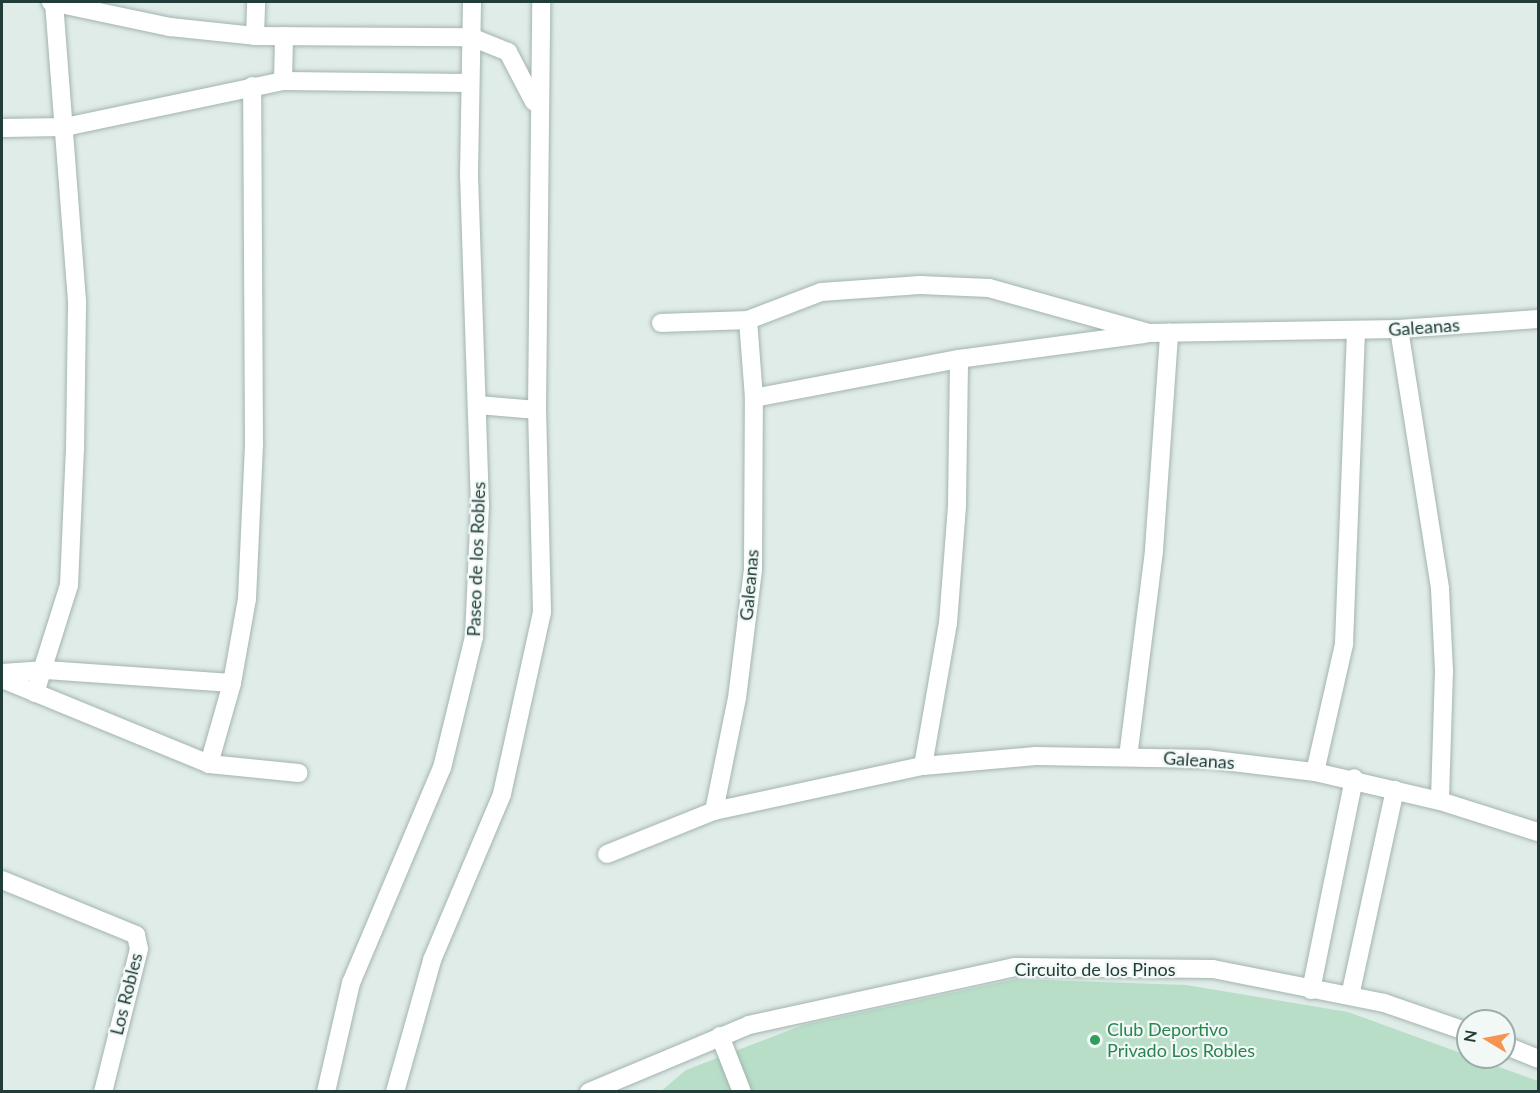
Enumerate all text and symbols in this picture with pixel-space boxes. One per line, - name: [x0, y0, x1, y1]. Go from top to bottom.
- street label: Galeanas: [1388, 314, 1460, 340]
- street label: Paseo de los Robles: [462, 481, 490, 637]
- street label: Galeanas: [735, 548, 763, 622]
- street label: Galeanas: [1163, 747, 1235, 773]
- street label: Los Robles: [105, 951, 147, 1037]
- street label: Circuito de los Pinos: [1015, 958, 1175, 980]
- north arrow: [1456, 1009, 1516, 1069]
- place label: Club Deportivo Privado Los Robles: [1107, 1019, 1255, 1062]
- text: N: [1459, 1028, 1480, 1044]
- marker: Club Deportivo Privado Los Robles: [1088, 1033, 1102, 1047]

